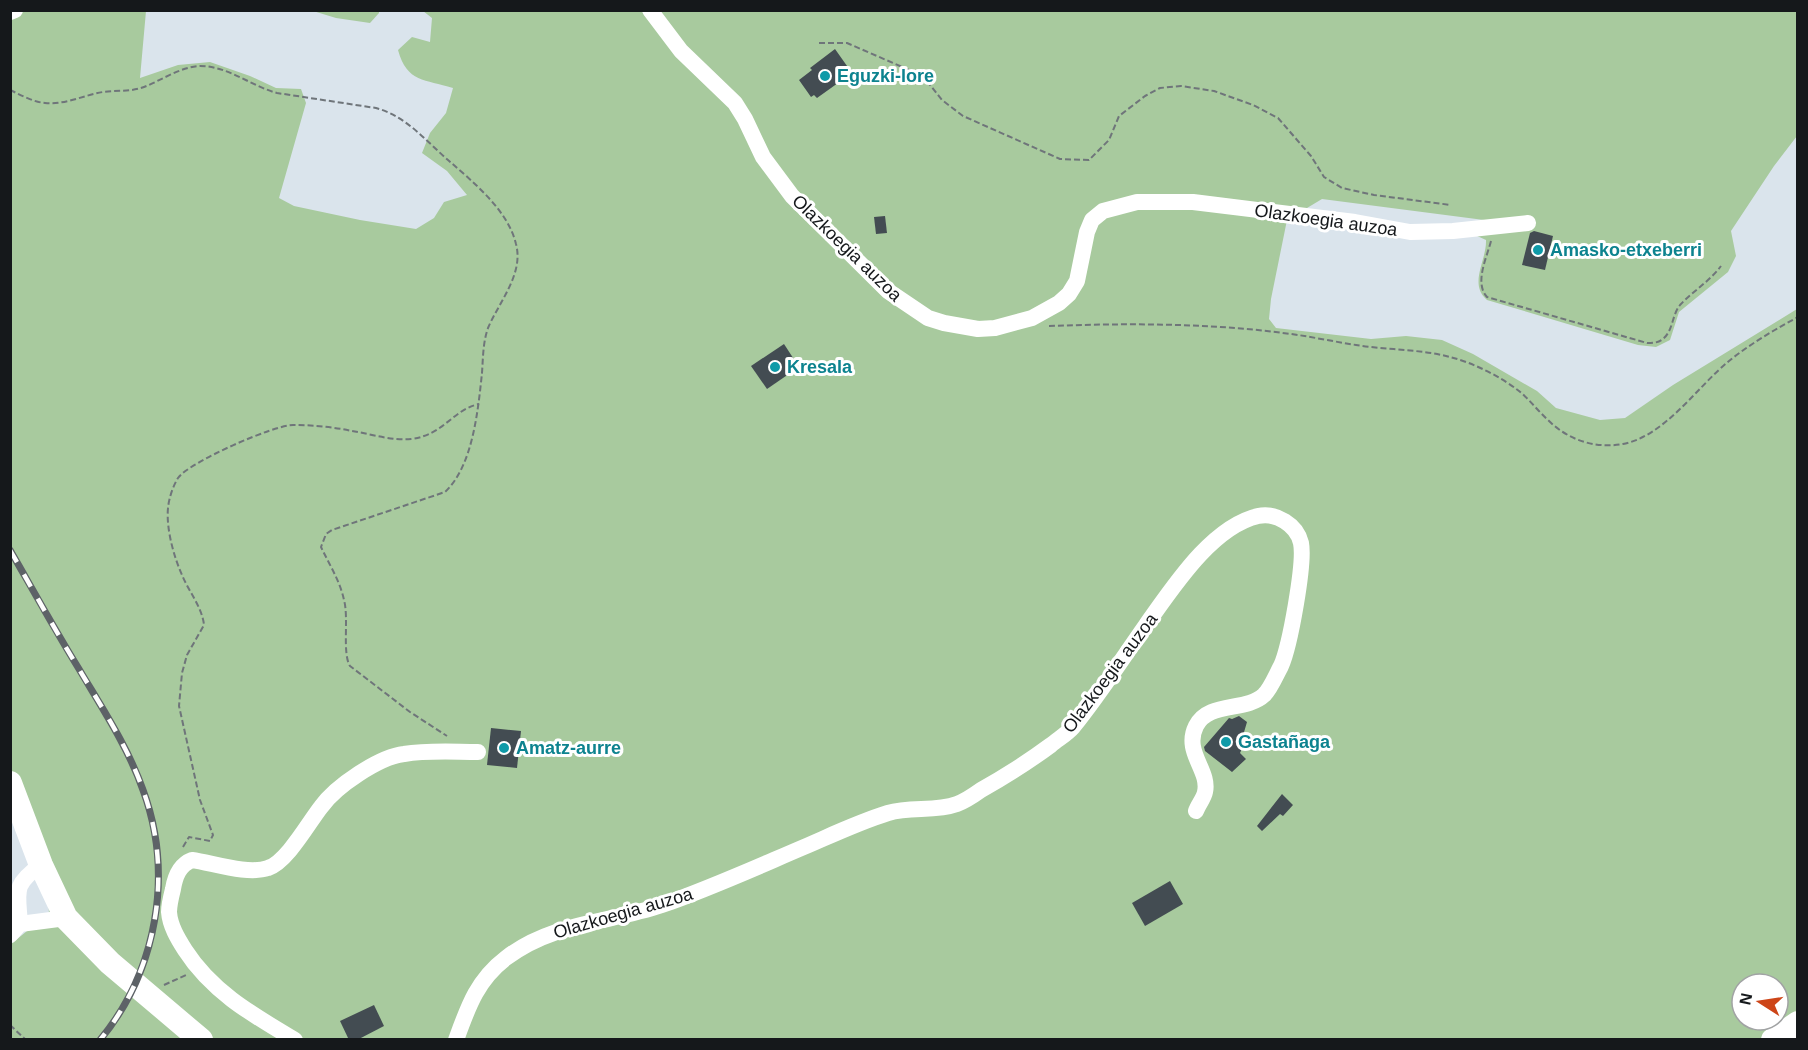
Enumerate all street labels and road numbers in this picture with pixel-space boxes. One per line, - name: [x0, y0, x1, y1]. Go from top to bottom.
- street label: Olazkoegia auzoa: [788, 191, 906, 306]
- street label: Olazkoegia auzoa: [1253, 200, 1400, 240]
- street label: Olazkoegia auzoa: [1059, 609, 1162, 737]
- street label: Olazkoegia auzoa: [551, 883, 696, 942]

